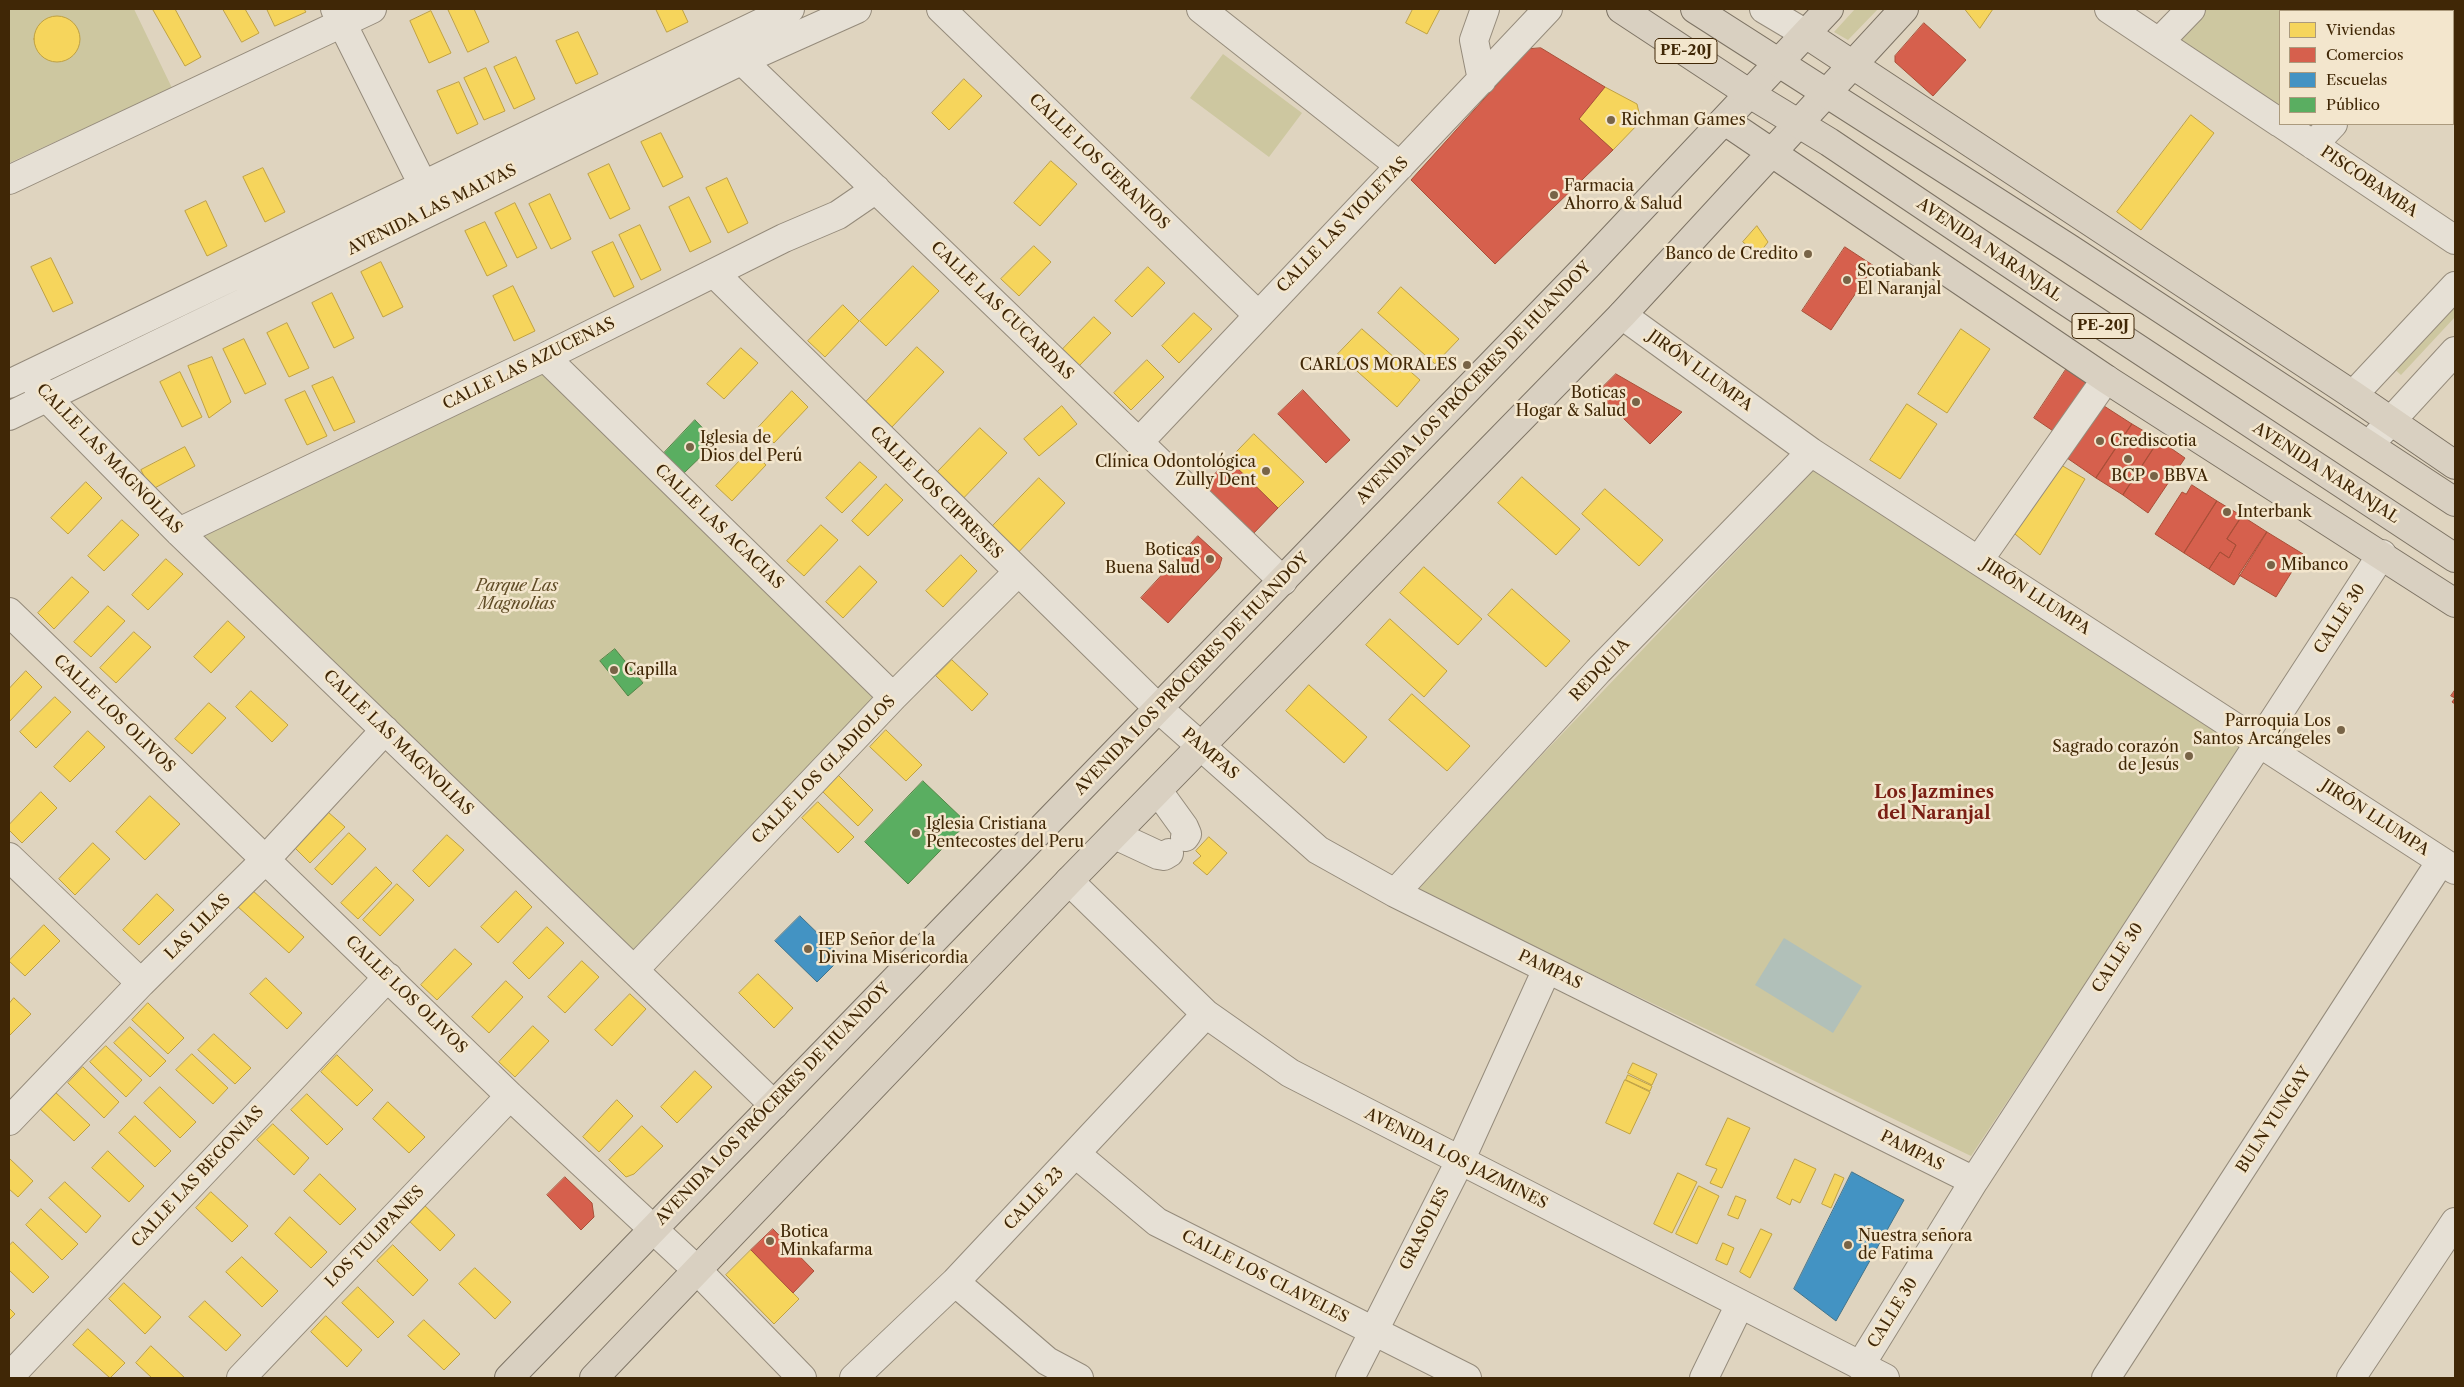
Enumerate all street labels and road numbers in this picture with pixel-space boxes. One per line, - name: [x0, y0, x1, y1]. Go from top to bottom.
- road number: PE-20J: [1655, 38, 1717, 64]
- street label: CALLE LOS GERANIOS: [1025, 90, 1173, 234]
- street label: PISCOBAMBA: [2317, 142, 2421, 222]
- street label: CALLE LAS VIOLETAS: [1273, 153, 1413, 297]
- street label: AVENIDA LAS MALVAS: [344, 161, 520, 259]
- street label: AVENIDA NARANJAL: [1913, 194, 2065, 306]
- street label: CALLE LAS CUCARDAS: [927, 238, 1077, 384]
- street label: AVENIDA LOS PRÓCERES DE HUANDOY: [1353, 258, 1595, 508]
- street label: CALLE LAS AZUCENAS: [440, 314, 618, 414]
- road number: PE-20J: [2072, 314, 2134, 338]
- street label: JIRÓN LLUMPA: [1644, 327, 1756, 415]
- street label: CALLE LAS MAGNOLIAS: [32, 380, 186, 538]
- street label: AVENIDA NARANJAL: [2249, 418, 2403, 528]
- street label: CALLE LOS CIPRESES: [866, 423, 1006, 563]
- street label: CALLE LAS ACACIAS: [651, 461, 787, 593]
- street label: AVENIDA LOS PRÓCERES DE HUANDOY: [1071, 549, 1313, 799]
- street label: JIRÓN LLUMPA: [1978, 555, 2094, 639]
- street label: CALLE 30: [2310, 580, 2370, 658]
- street label: REDQUIA: [1566, 635, 1634, 705]
- street label: CALLE LOS OLIVOS: [49, 651, 179, 777]
- street label: CALLE LAS MAGNOLIAS: [319, 666, 477, 820]
- street label: CALLE LOS GLADIOLOS: [748, 692, 900, 848]
- street label: PAMPAS: [1178, 724, 1242, 784]
- street label: JIRÓN LLUMPA: [2317, 776, 2433, 860]
- street label: LAS LILAS: [161, 890, 235, 964]
- street label: CALLE 30: [2088, 919, 2148, 997]
- street label: CALLE LOS OLIVOS: [341, 932, 471, 1058]
- street label: PAMPAS: [1515, 946, 1585, 994]
- street label: AVENIDA LOS PRÓCERES DE HUANDOY: [652, 979, 894, 1229]
- street label: BULN YUNGAY: [2233, 1063, 2315, 1177]
- street label: CALLE LAS BEGONIAS: [128, 1103, 268, 1251]
- street label: AVENIDA LOS JAZMINES: [1361, 1104, 1551, 1214]
- street label: PAMPAS: [1877, 1127, 1947, 1175]
- street label: CALLE 23: [1000, 1164, 1068, 1234]
- street label: LOS TULIPANES: [322, 1182, 428, 1292]
- street label: GRASOLES: [1396, 1184, 1454, 1274]
- street label: CALLE LOS CLAVELES: [1178, 1226, 1352, 1328]
- street label: CALLE 30: [1864, 1274, 1922, 1352]

